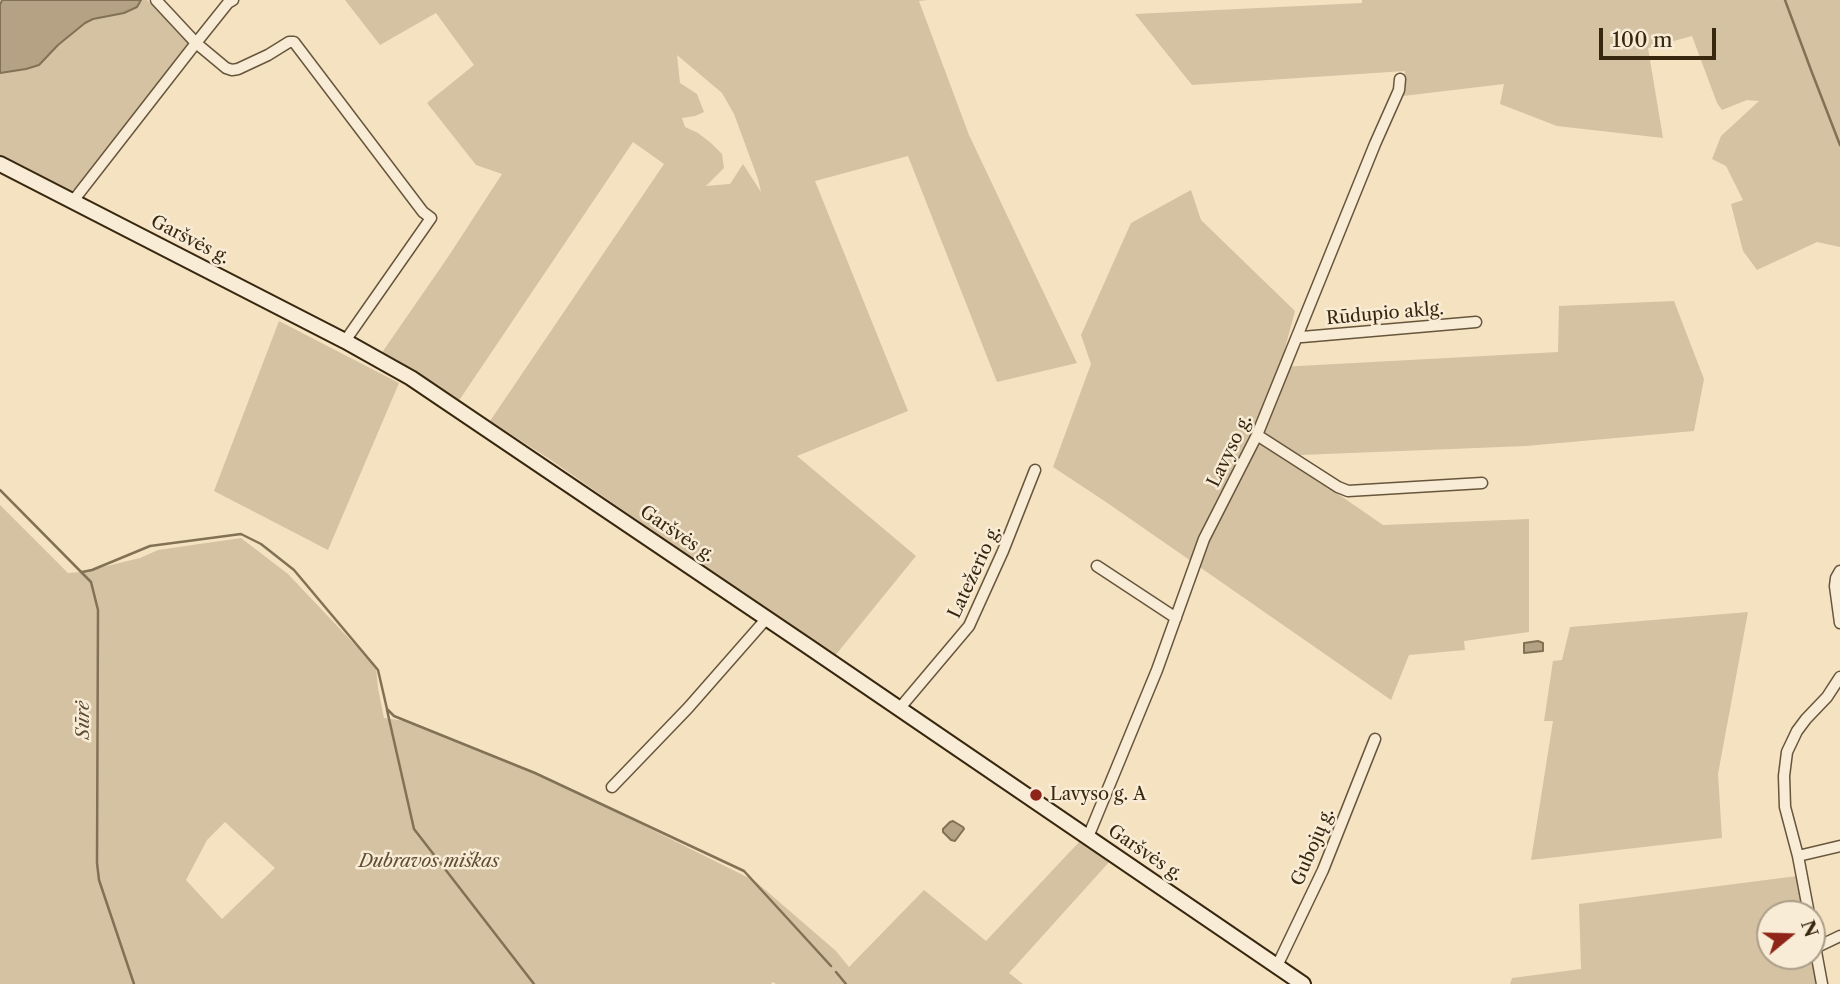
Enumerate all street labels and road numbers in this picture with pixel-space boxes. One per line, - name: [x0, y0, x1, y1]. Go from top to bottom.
- street label: Garšvės g.: [147, 211, 233, 269]
- street label: Rūdupio aklg.: [1325, 298, 1445, 330]
- street label: Lavyso g.: [1203, 411, 1257, 491]
- street label: Garšvės g.: [636, 501, 718, 567]
- street label: Latežerio g.: [944, 522, 1006, 622]
- street label: Gubojų g.: [1287, 805, 1339, 889]
- street label: Garšvės g.: [1104, 820, 1186, 886]

